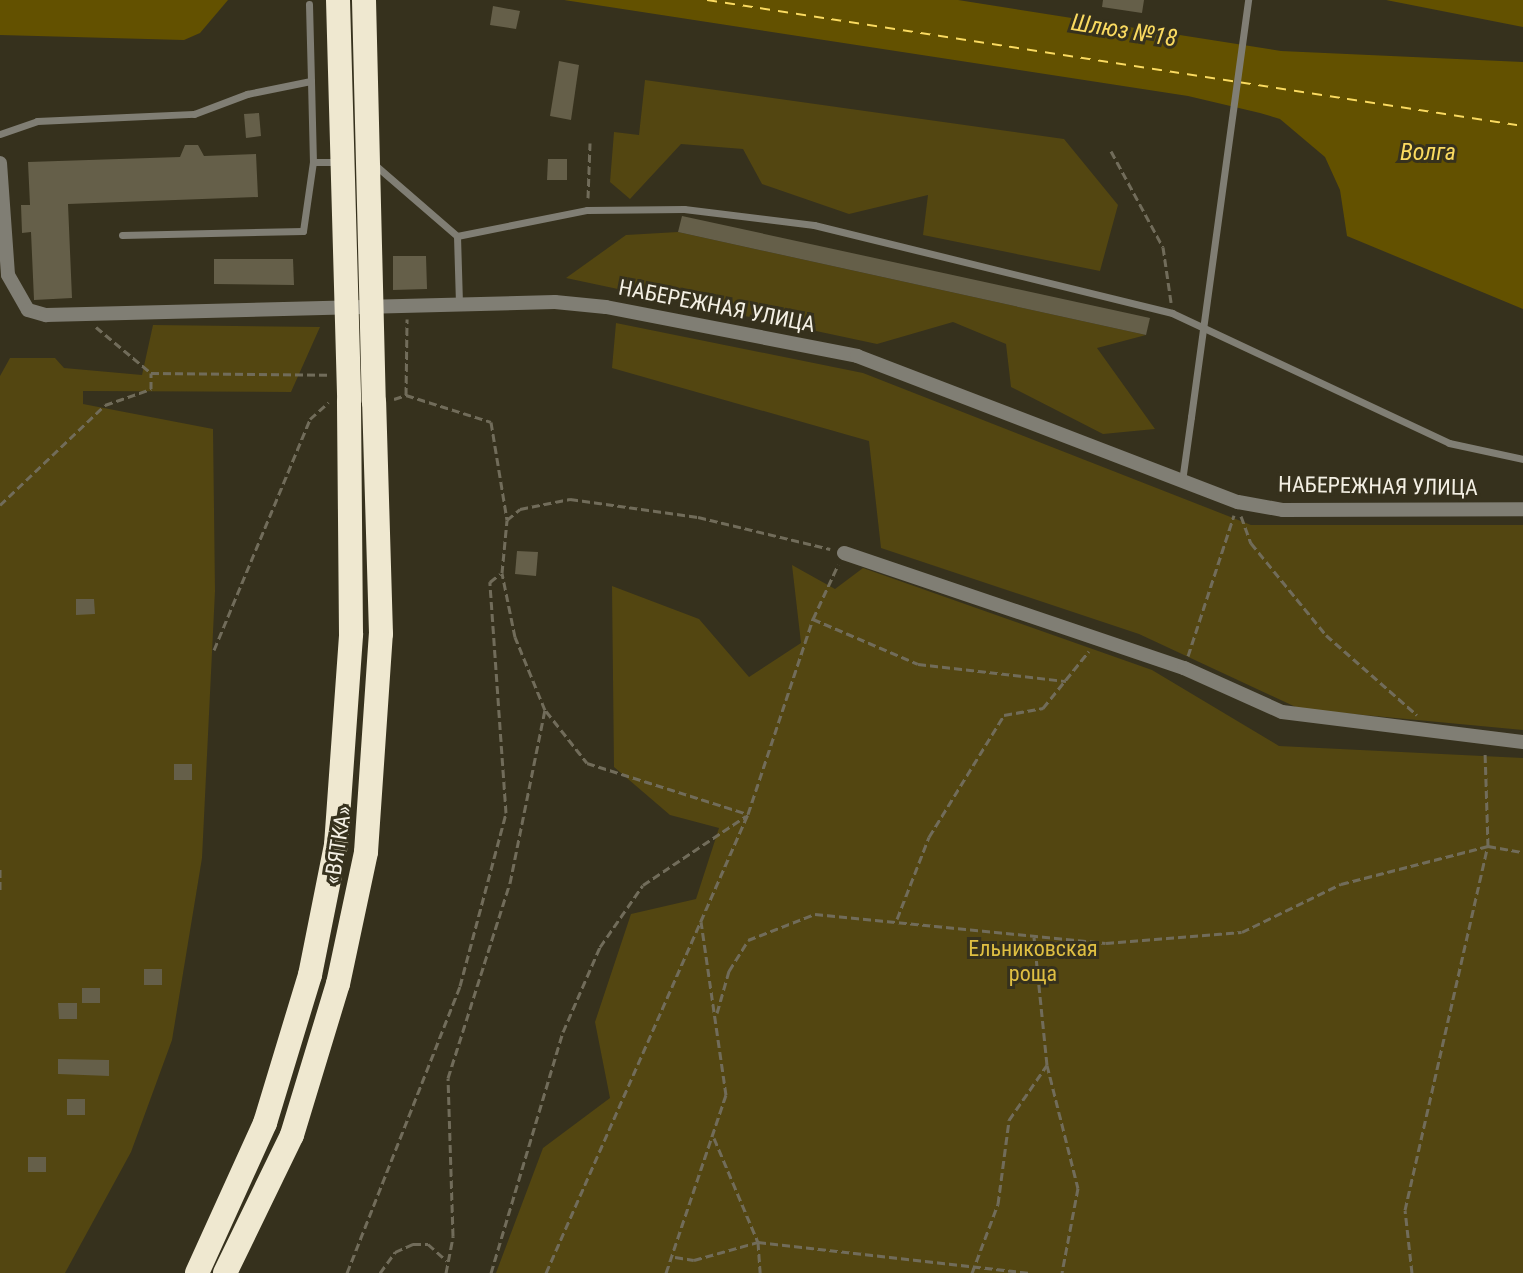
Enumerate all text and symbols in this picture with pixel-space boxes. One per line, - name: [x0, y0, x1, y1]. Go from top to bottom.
- water label: Шлюз №18: [1069, 8, 1179, 54]
- water label: Волга: [1400, 139, 1456, 167]
- street label: НАБЕРЕЖНАЯ УЛИЦА: [616, 274, 818, 338]
- street label: НАБЕРЕЖНАЯ УЛИЦА: [1278, 471, 1478, 501]
- street label: «ВЯТКА»: [319, 804, 357, 886]
- park label: Ельниковская роща: [968, 935, 1098, 986]

